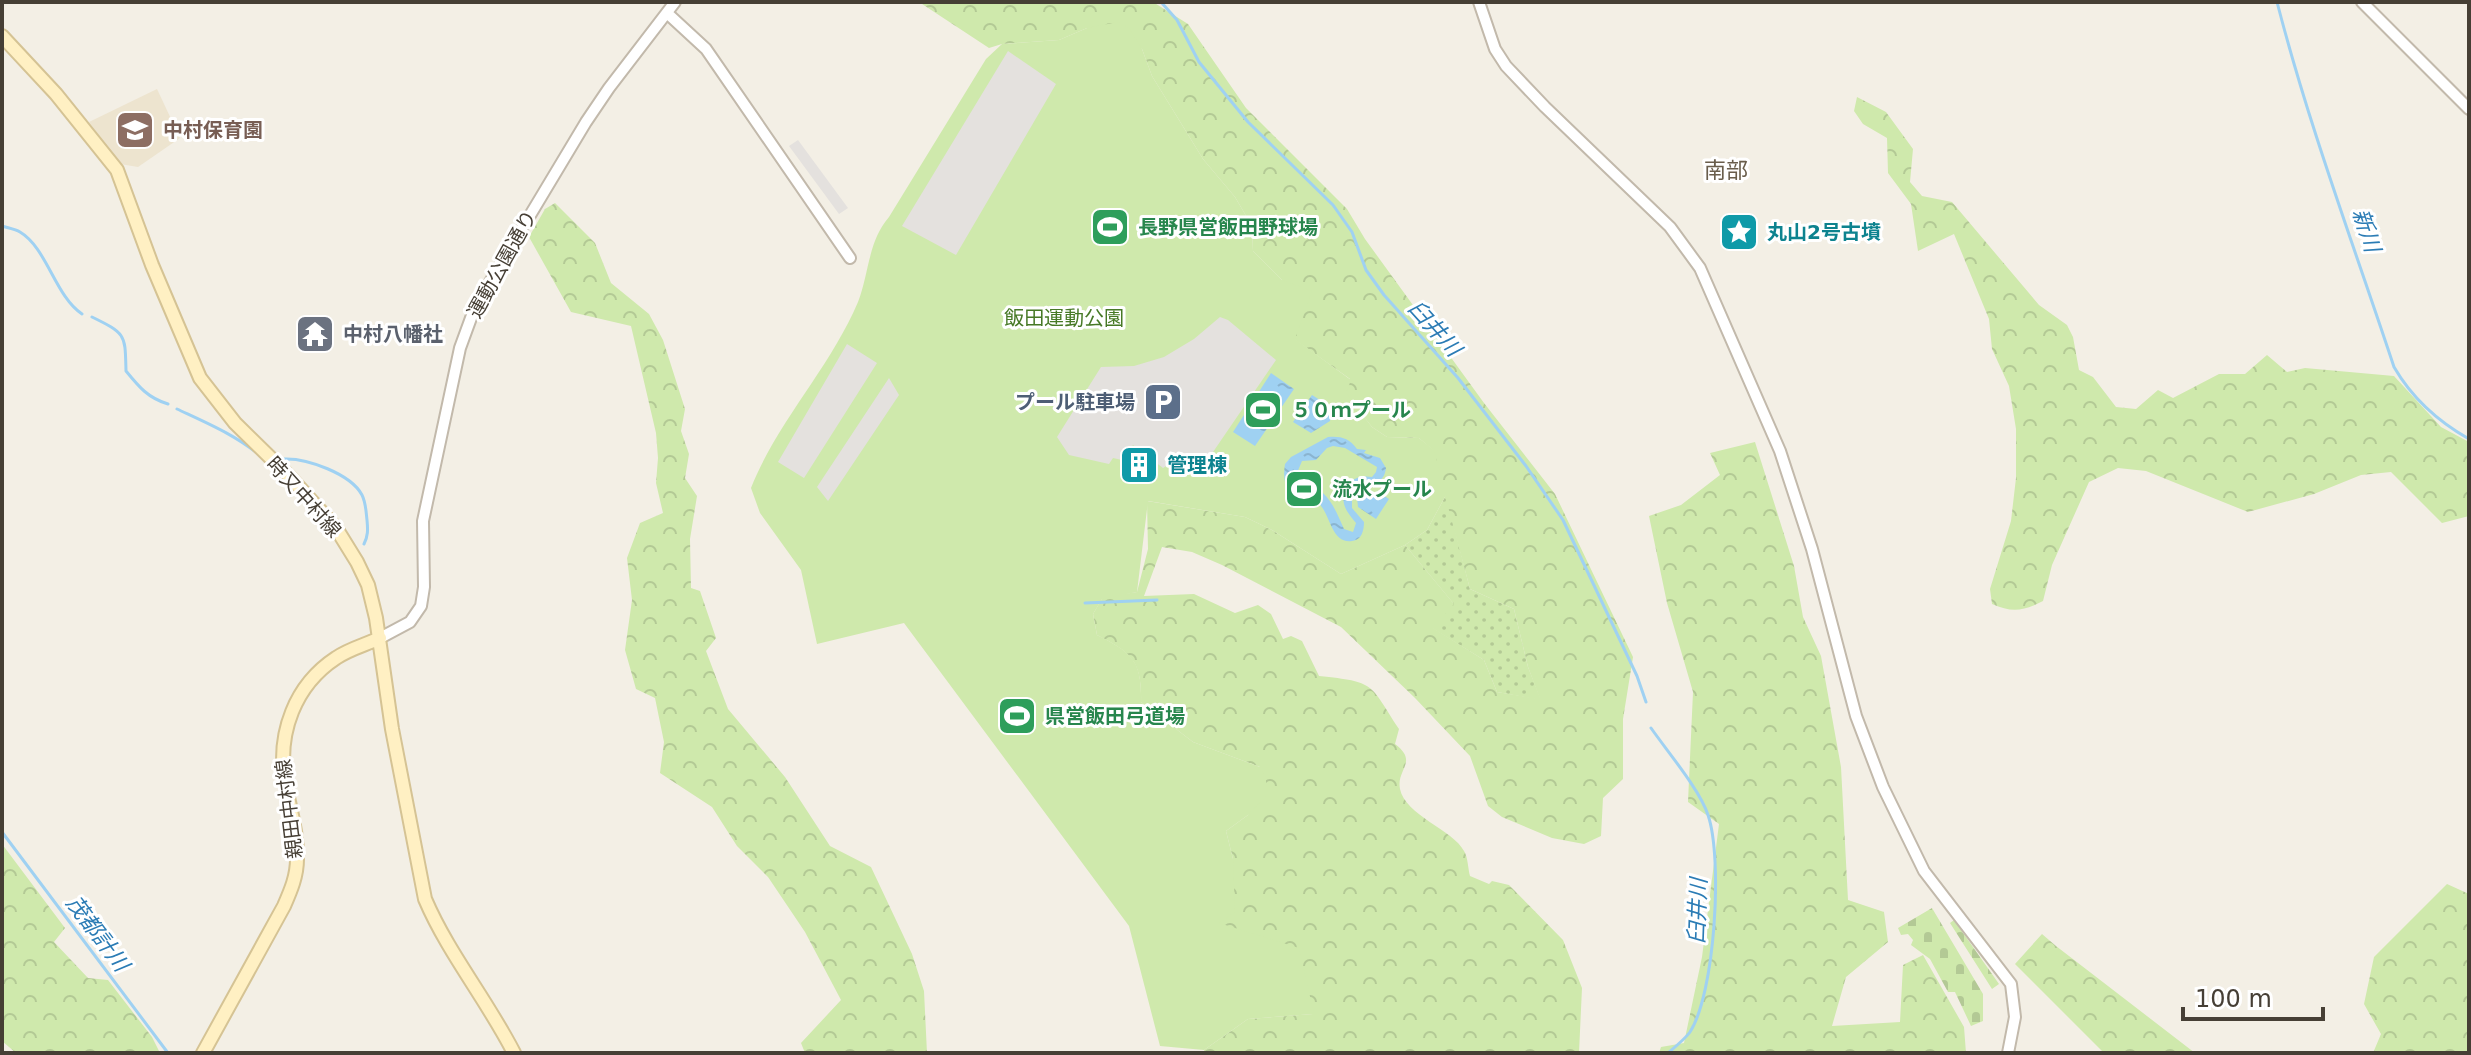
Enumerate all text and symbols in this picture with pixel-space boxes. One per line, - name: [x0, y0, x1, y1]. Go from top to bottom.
- school or university icon: 中村保育園: [114, 109, 156, 151]
- place label: 中村保育園: [163, 118, 263, 142]
- district label: 南部: [1704, 158, 1748, 183]
- water label: 新川: [2348, 205, 2386, 257]
- street label: 運動公園通り: [462, 206, 542, 322]
- sports icon: 長野県営飯田野球場: [1089, 206, 1131, 248]
- place icon: 丸山2号古墳: [1718, 211, 1760, 253]
- place label: 長野県営飯田野球場: [1138, 215, 1318, 239]
- place label: 丸山2号古墳: [1767, 220, 1881, 244]
- water label: 臼井川: [1403, 295, 1467, 363]
- park label: 飯田運動公園: [1004, 306, 1124, 330]
- temple icon: 中村八幡社: [294, 313, 336, 355]
- place label: 中村八幡社: [343, 322, 443, 346]
- parking icon: プール駐車場: [1142, 381, 1184, 423]
- sports icon: ５０ｍプール: [1242, 389, 1284, 431]
- place label: プール駐車場: [1015, 390, 1135, 414]
- place label: ５０ｍプール: [1291, 398, 1411, 422]
- building icon: 管理棟: [1118, 444, 1160, 486]
- street label: 時又中村線: [262, 452, 346, 542]
- place label: 管理棟: [1167, 453, 1227, 477]
- sports icon: 流水プール: [1283, 468, 1325, 510]
- place label: 流水プール: [1332, 477, 1432, 501]
- sports icon: 県営飯田弓道場: [996, 695, 1038, 737]
- place label: 県営飯田弓道場: [1045, 704, 1185, 728]
- street label: 親田中村線: [271, 758, 307, 860]
- water label: 臼井川: [1684, 876, 1711, 944]
- water label: 茂都計川: [61, 891, 135, 978]
- scale bar: [2183, 971, 2323, 1021]
- text: 100 m: [2195, 985, 2272, 1013]

